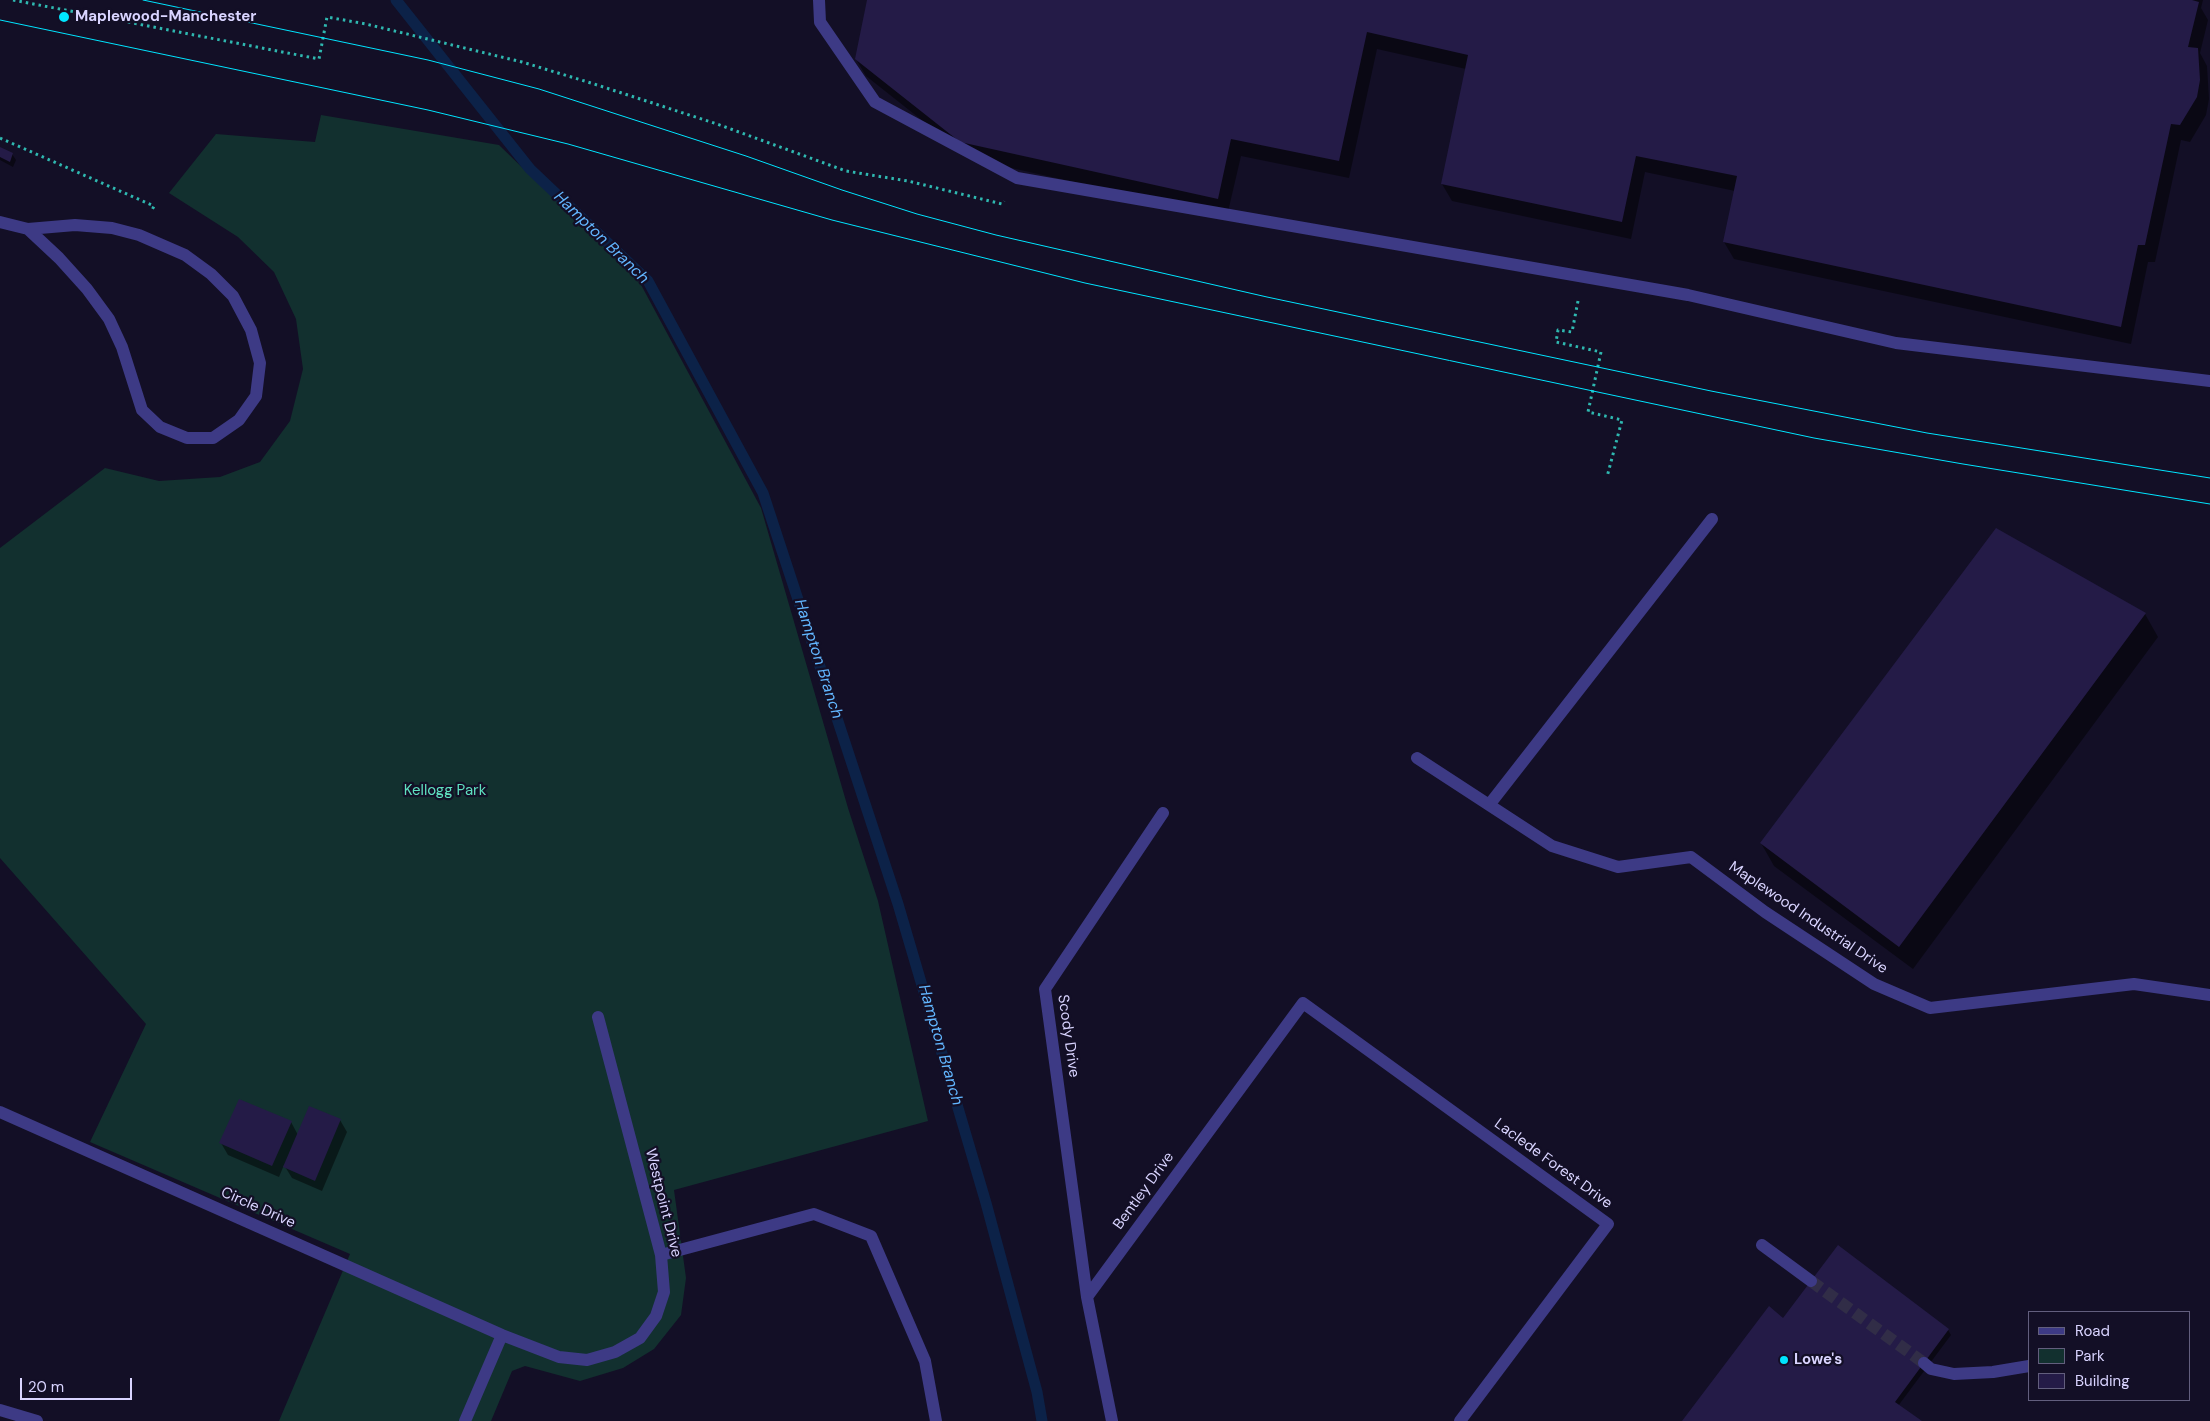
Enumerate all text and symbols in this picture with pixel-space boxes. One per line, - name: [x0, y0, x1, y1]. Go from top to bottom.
- place label: Maplewood-Manchester: [75, 8, 256, 26]
- marker: Maplewood-Manchester: [57, 10, 71, 24]
- water label: Hampton Branch: [549, 188, 653, 288]
- water label: Hampton Branch: [790, 597, 846, 721]
- park label: Kellogg Park: [404, 782, 486, 800]
- street label: Maplewood Industrial Drive: [1725, 858, 1891, 978]
- water label: Hampton Branch: [914, 982, 966, 1108]
- street label: Scody Drive: [1053, 993, 1083, 1079]
- street label: Laclede Forest Drive: [1491, 1115, 1615, 1213]
- street label: Westpoint Drive: [641, 1147, 685, 1259]
- street label: Bentley Drive: [1110, 1149, 1178, 1233]
- street label: Circle Drive: [218, 1184, 298, 1232]
- legend: [2028, 1311, 2190, 1401]
- text: Road: [2075, 1321, 2110, 1341]
- text: Park: [2075, 1346, 2105, 1366]
- place label: Lowe's: [1794, 1351, 1842, 1369]
- marker: Lowe's: [1778, 1354, 1790, 1366]
- scale bar: [22, 1368, 135, 1400]
- text: Building: [2075, 1371, 2130, 1391]
- text: 20 m: [28, 1377, 64, 1397]

